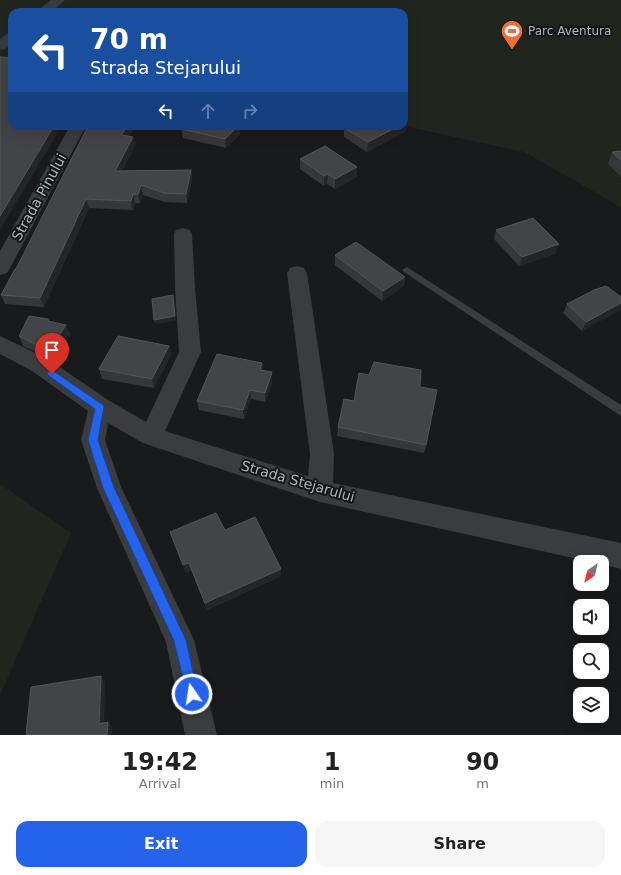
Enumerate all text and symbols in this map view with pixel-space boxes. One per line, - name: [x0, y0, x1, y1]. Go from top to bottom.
- sports icon: Parc Aventura: [499, 18, 525, 51]
- text: 70 m: [90, 23, 168, 56]
- icon: left: [24, 24, 76, 76]
- place label: Parc Aventura: [528, 24, 611, 38]
- text: Strada Stejarului: [90, 57, 241, 78]
- icon: left: [155, 100, 177, 122]
- icon: ahead: [197, 100, 219, 122]
- icon: right: [239, 100, 261, 122]
- street label: Strada Pinului: [8, 151, 70, 243]
- pin: [35, 333, 69, 374]
- icon: arrive: [41, 339, 63, 361]
- street label: Strada Stejarului: [239, 457, 357, 505]
- north arrow: [573, 555, 609, 591]
- map controls: [573, 555, 609, 723]
- button: sound: [573, 599, 609, 635]
- button: search: [573, 643, 609, 679]
- position arrow: [171, 673, 213, 715]
- button: layers: [573, 687, 609, 723]
- text: 19:42: [122, 748, 198, 776]
- text: 1: [324, 748, 340, 776]
- text: 90: [466, 748, 499, 776]
- text: Arrival: [139, 776, 181, 791]
- text: min: [320, 776, 344, 791]
- text: m: [476, 776, 489, 791]
- button: Exit: [16, 821, 307, 867]
- button: Share: [315, 821, 605, 867]

